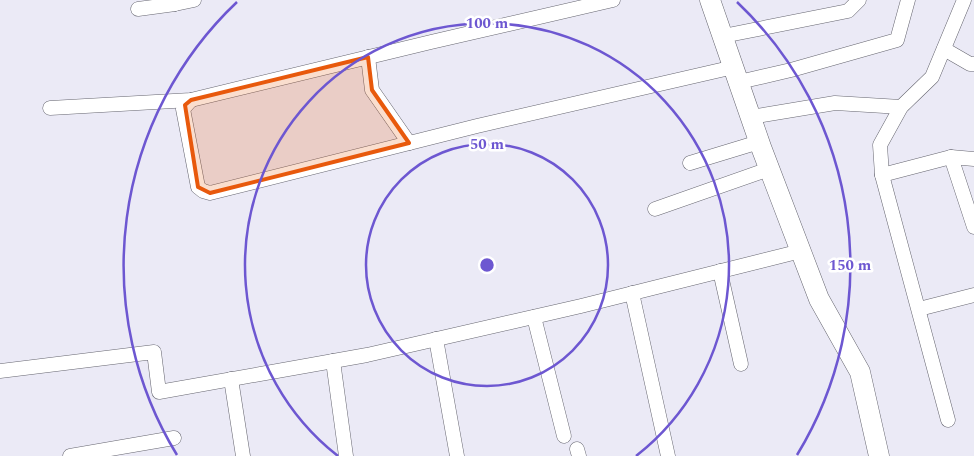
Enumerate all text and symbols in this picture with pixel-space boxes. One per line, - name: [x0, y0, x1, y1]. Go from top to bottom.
- text: 100 m: [466, 12, 509, 35]
- text: 50 m: [470, 133, 505, 156]
- text: 150 m: [829, 254, 872, 277]
- centre of rings: [478, 256, 496, 274]

